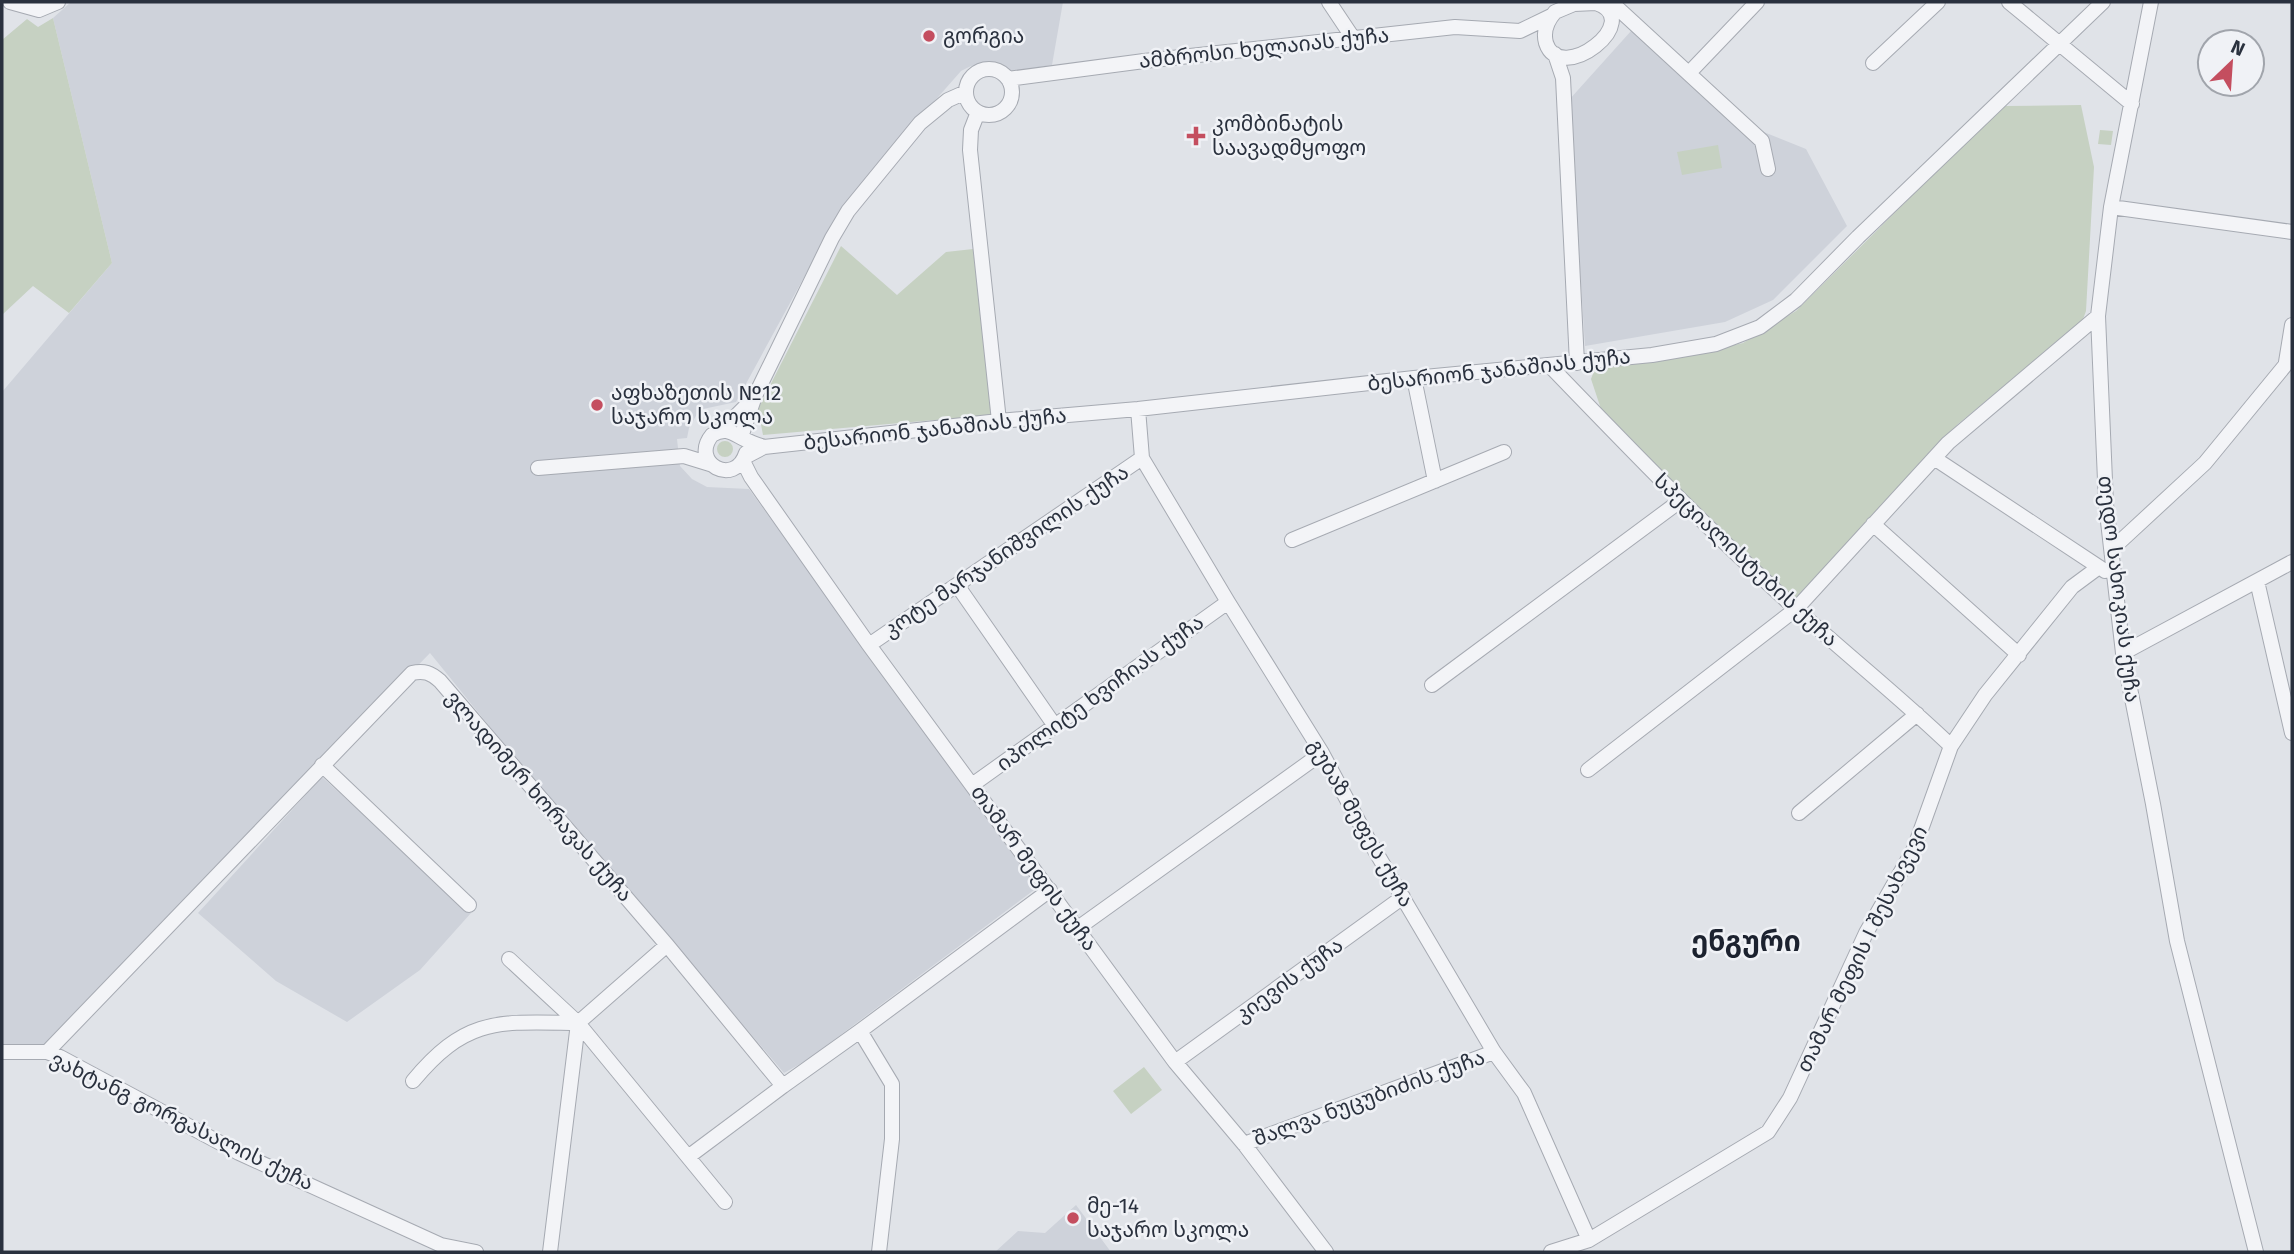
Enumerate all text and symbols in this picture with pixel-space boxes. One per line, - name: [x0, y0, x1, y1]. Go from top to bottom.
- street label: ამბროსი ხელაიას ქუჩა: [1138, 22, 1390, 74]
- place label: გორგია: [943, 23, 1024, 49]
- marker: გორგია: [921, 28, 937, 44]
- north arrow: [2196, 28, 2266, 98]
- text: N: [2227, 35, 2249, 61]
- place label: კომბინატის საავადმყოფო: [1212, 111, 1366, 161]
- marker: კომბინატის საავადმყოფო: [1186, 126, 1206, 146]
- street label: ბესარიონ ჯანაშიას ქუჩა: [1366, 343, 1632, 397]
- place label: აფხაზეთის №12 საჯარო სკოლა: [611, 380, 781, 430]
- marker: აფხაზეთის №12 საჯარო სკოლა: [589, 397, 605, 413]
- street label: ბესარიონ ჯანაშიას ქუჩა: [802, 402, 1068, 456]
- street label: კოტე მარჯანიშვილის ქუჩა: [878, 459, 1134, 643]
- street label: სპეციალისტების ქუჩა: [1648, 468, 1844, 652]
- street label: თედო სახოკიას ქუჩა: [2092, 474, 2146, 704]
- street label: იპოლიტე ხვიჩიას ქუჩა: [991, 609, 1209, 777]
- street label: ვლადიმერ ხორავას ქუჩა: [440, 685, 638, 907]
- street label: გუბაზ მეფეს ქუჩა: [1302, 734, 1420, 912]
- street label: თამარ მეფის ქუჩა: [965, 780, 1103, 956]
- street label: თამარ მეფის I შესახვევი: [1791, 821, 1933, 1077]
- district label: ენგური: [1691, 925, 1801, 958]
- street label: კიევის ქუჩა: [1230, 932, 1348, 1028]
- street label: შალვა ნუცუბიძის ქუჩა: [1250, 1044, 1488, 1152]
- street label: ვახტანგ გორგასალის ქუჩა: [46, 1046, 318, 1196]
- place label: მე-14 საჯარო სკოლა: [1087, 1193, 1249, 1243]
- marker: მე-14 საჯარო სკოლა: [1065, 1210, 1081, 1226]

